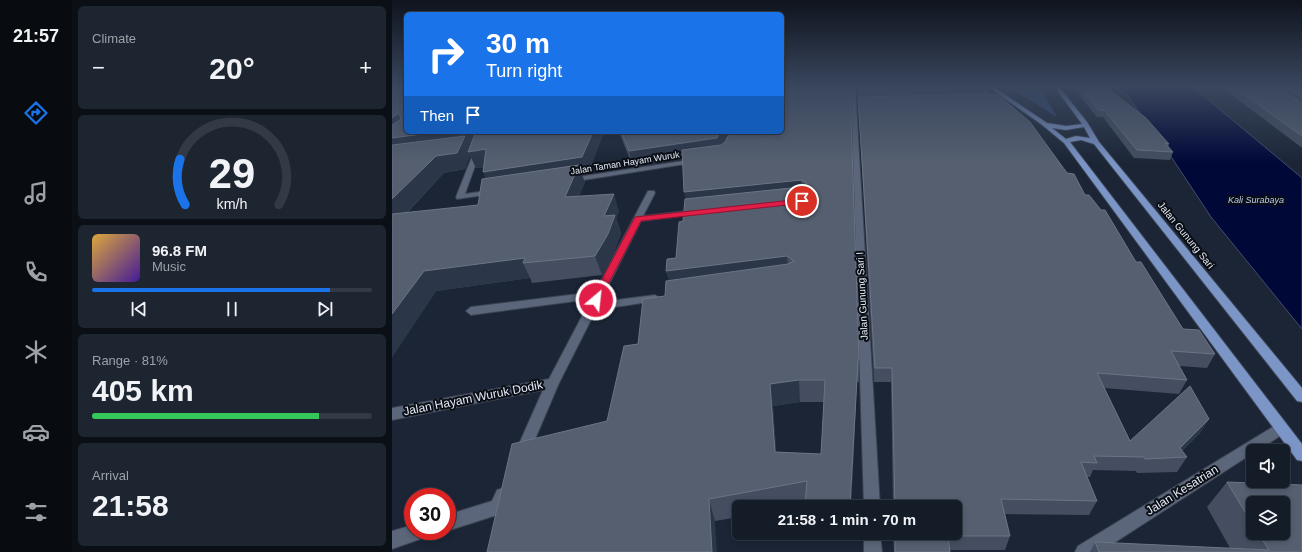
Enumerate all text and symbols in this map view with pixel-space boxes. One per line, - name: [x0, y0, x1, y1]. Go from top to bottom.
- text: 21:57: [13, 26, 59, 46]
- icon: right: [420, 28, 472, 80]
- text: 30 m: [486, 28, 550, 59]
- text: Climate: [92, 31, 136, 46]
- text: 20°: [209, 52, 255, 85]
- text: −: [92, 55, 105, 80]
- text: +: [359, 55, 372, 80]
- text: Turn right: [486, 61, 562, 81]
- icon: directions: [22, 99, 50, 127]
- icon: arrive: [462, 104, 484, 126]
- text: Then: [420, 107, 454, 124]
- street label: Jalan Taman Hayam Wuruk: [570, 149, 681, 177]
- text: 29: [209, 150, 255, 197]
- icon: music: [22, 179, 50, 207]
- pin: [785, 184, 819, 218]
- icon: arrive: [791, 190, 813, 212]
- water label: Kali Surabaya: [1228, 195, 1284, 205]
- text: km/h: [217, 196, 248, 212]
- street label: Jalan Gunung Sari: [1156, 199, 1216, 271]
- text: 96.8 FM: [152, 242, 207, 259]
- street label: Jalan Gunung Sari I: [854, 252, 870, 340]
- icon: phone: [22, 258, 50, 286]
- text: Music: [152, 259, 186, 274]
- position arrow: [575, 279, 617, 321]
- icon: previous: [128, 298, 150, 320]
- icon: pause: [221, 298, 243, 320]
- icon: next: [314, 298, 336, 320]
- icon: climate: [22, 338, 50, 366]
- text: Range · 81%: [92, 353, 168, 368]
- text: 405 km: [92, 374, 194, 407]
- street label: Jalan Hayam Wuruk Dodik: [402, 377, 545, 418]
- icon: car: [22, 418, 50, 446]
- map controls: [1246, 444, 1290, 540]
- button: sound: [1246, 444, 1290, 488]
- street label: Jalan Kesatrian: [1143, 462, 1221, 518]
- text: Arrival: [92, 468, 129, 483]
- speed limit sign: 30: [404, 488, 456, 540]
- text: 21:58: [92, 489, 169, 522]
- button: layers: [1246, 496, 1290, 540]
- icon: filters: [22, 498, 50, 526]
- text: 21:58 · 1 min · 70 m: [778, 511, 916, 528]

